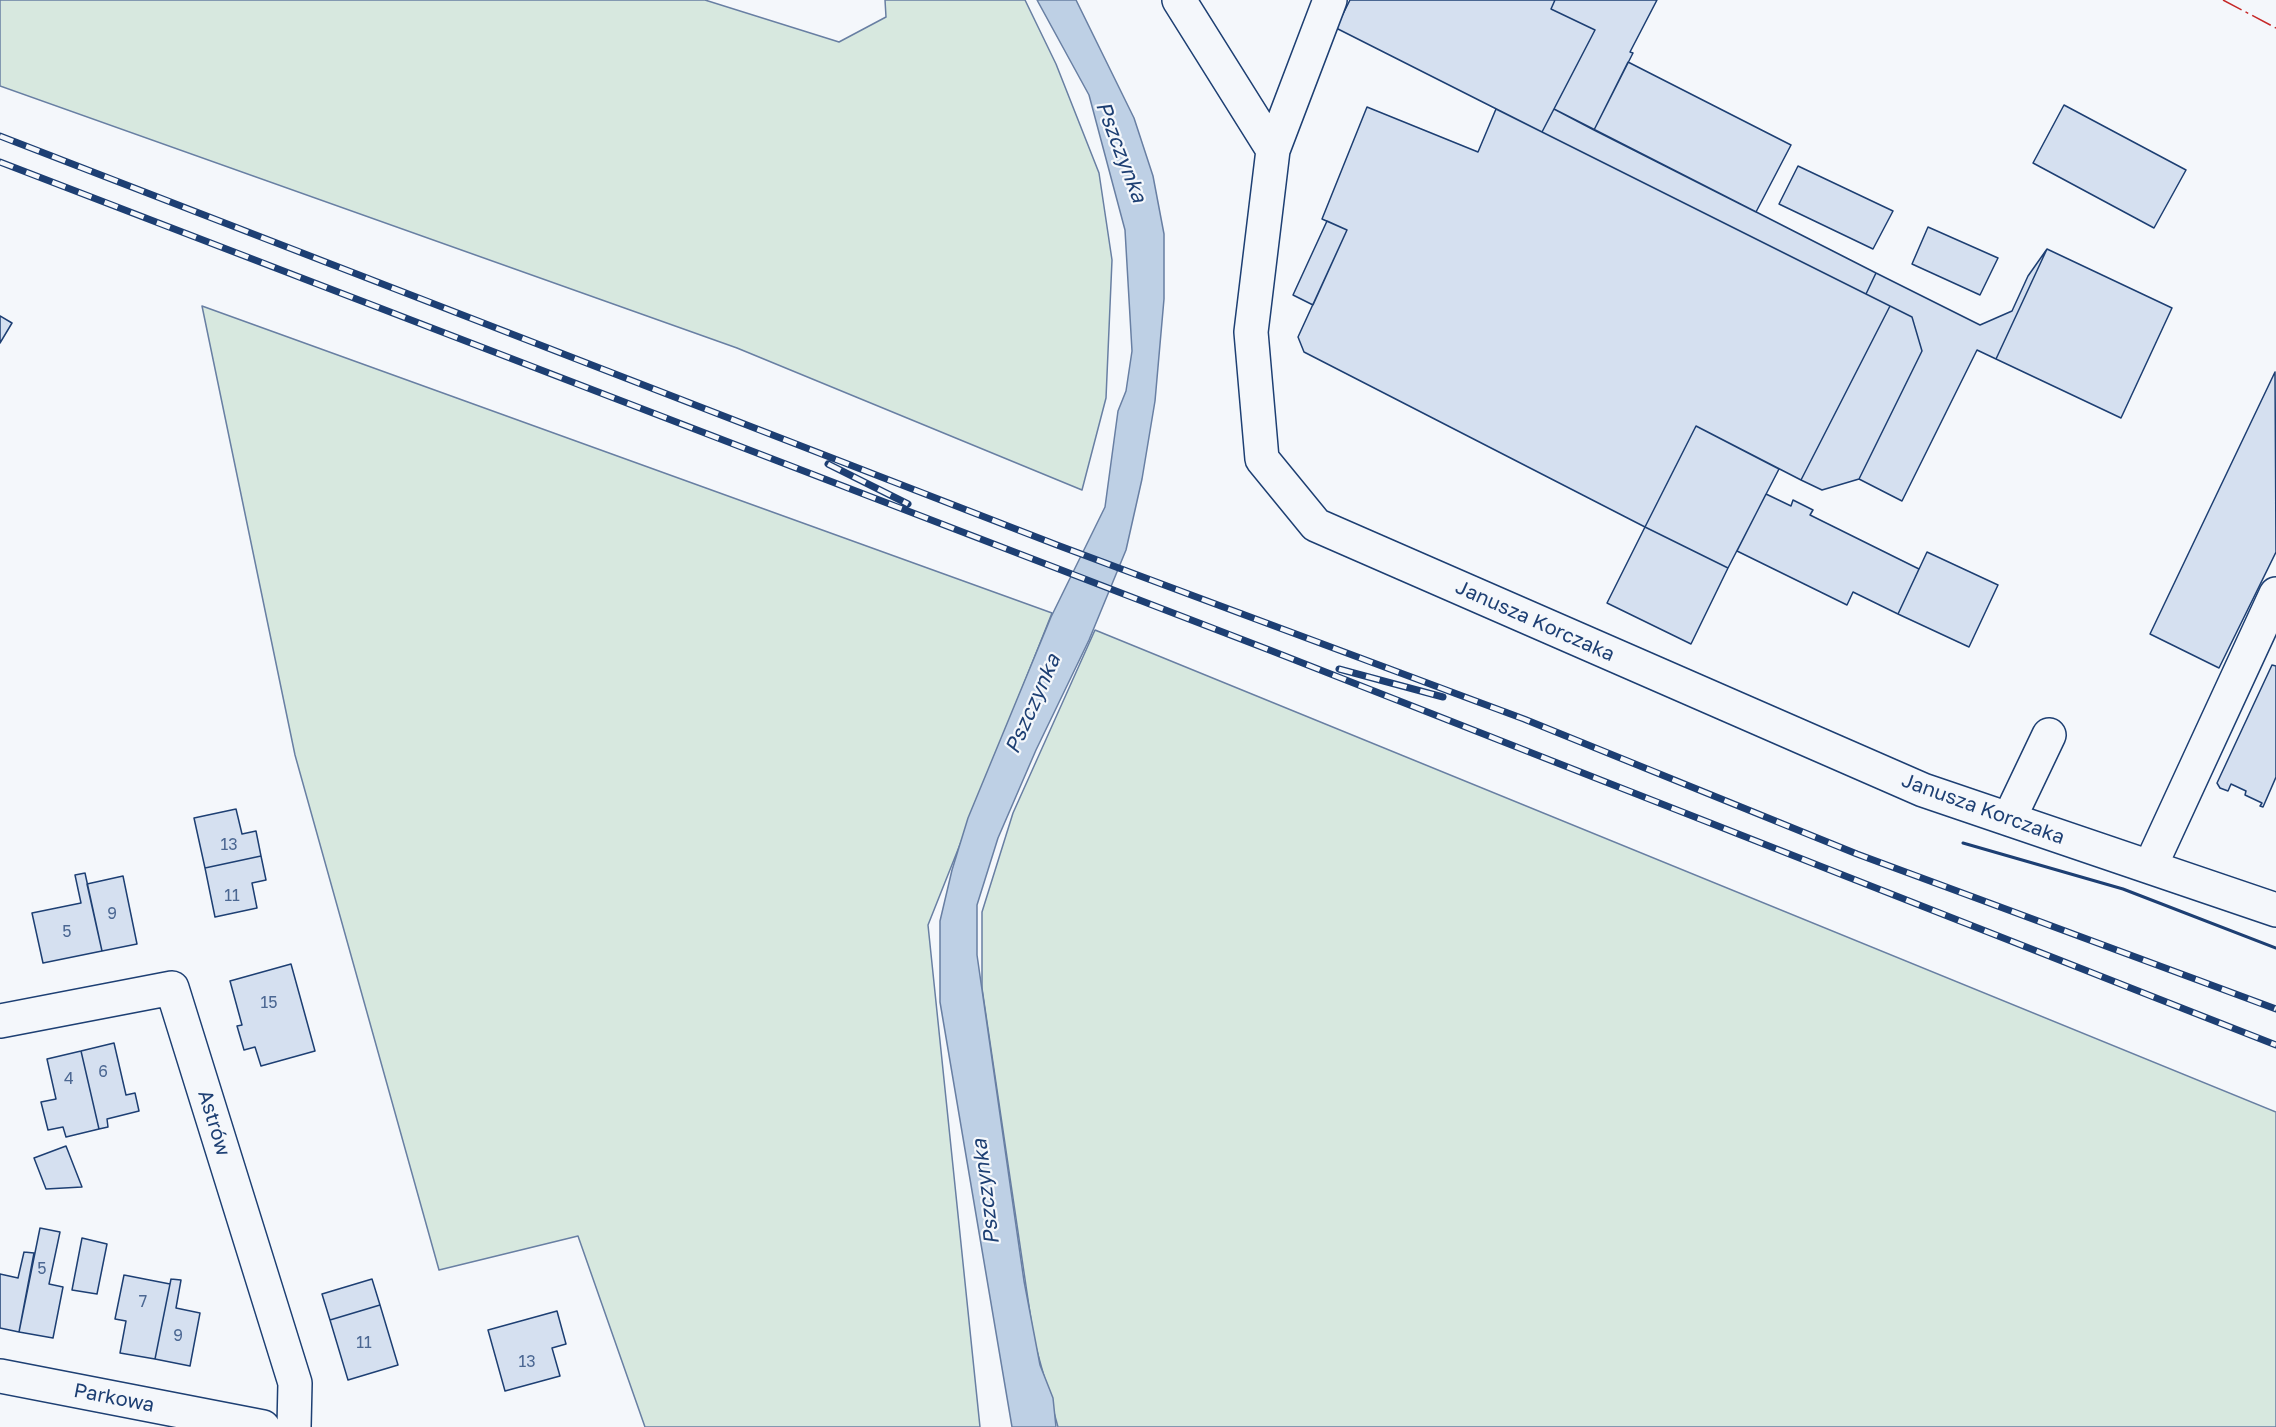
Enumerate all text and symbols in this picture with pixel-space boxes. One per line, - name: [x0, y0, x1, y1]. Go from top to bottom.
- water label: Pszczynka: [1090, 98, 1152, 206]
- street label: Janusza Korczaka: [1452, 575, 1618, 667]
- water label: Pszczynka: [1000, 650, 1066, 758]
- street label: Janusza Korczaka: [1898, 768, 2068, 850]
- house number: 13: [220, 835, 238, 855]
- house number: 11: [224, 886, 240, 906]
- house number: 9: [107, 904, 117, 924]
- house number: 5: [62, 922, 72, 942]
- house number: 15: [260, 993, 278, 1013]
- house number: 6: [98, 1062, 108, 1082]
- house number: 4: [64, 1069, 74, 1089]
- street label: Astrów: [193, 1087, 235, 1159]
- water label: Pszczynka: [967, 1138, 1005, 1246]
- house number: 5: [37, 1259, 47, 1279]
- house number: 7: [139, 1292, 147, 1312]
- house number: 9: [173, 1326, 183, 1346]
- house number: 11: [356, 1333, 372, 1353]
- house number: 13: [518, 1352, 536, 1372]
- street label: Parkowa: [72, 1378, 156, 1418]

